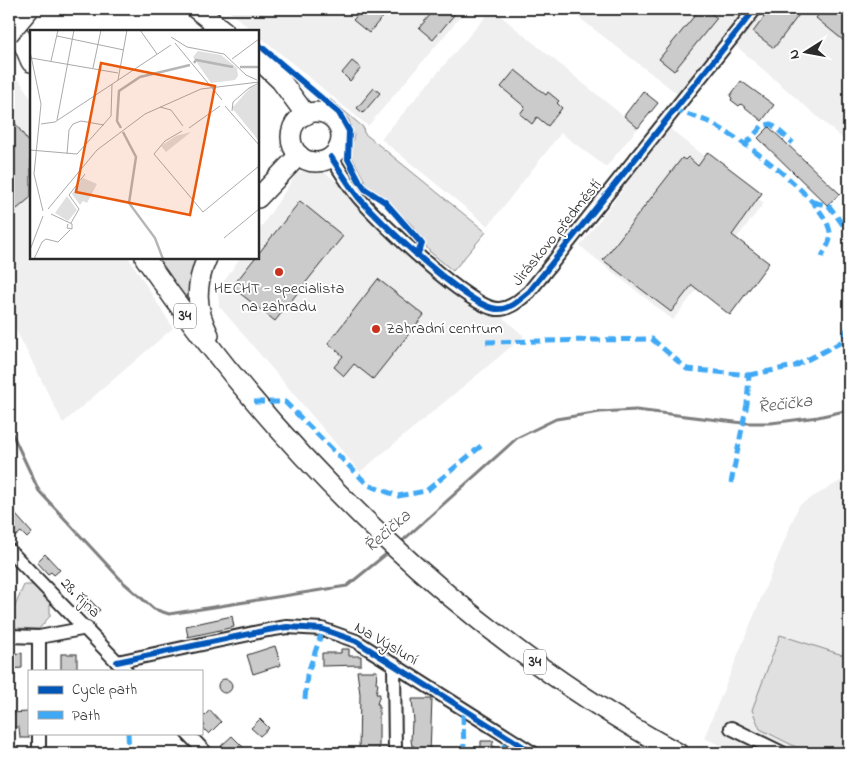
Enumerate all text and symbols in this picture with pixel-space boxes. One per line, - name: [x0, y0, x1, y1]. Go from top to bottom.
- north arrow: [780, 28, 830, 78]
- inset map: [30, 30, 259, 259]
- text: N: [784, 48, 806, 61]
- street label: Jiráskovo předměstí: [506, 174, 608, 292]
- marker: HECHT - specialista na zahradu: [273, 266, 285, 278]
- place label: HECHT - specialista na zahradu: [214, 277, 344, 319]
- road number: 34: [174, 304, 196, 328]
- place label: Zahradní centrum: [386, 317, 503, 341]
- marker: Zahradní centrum: [370, 323, 382, 335]
- water label: Řečička: [756, 389, 814, 421]
- water label: Řečička: [359, 504, 417, 560]
- street label: 28. října: [54, 572, 106, 624]
- street label: Na Výsluní: [349, 616, 423, 672]
- road number: 34: [524, 650, 546, 674]
- legend: [28, 670, 202, 734]
- text: Cycle path: [72, 679, 137, 702]
- text: Path: [72, 705, 100, 727]

